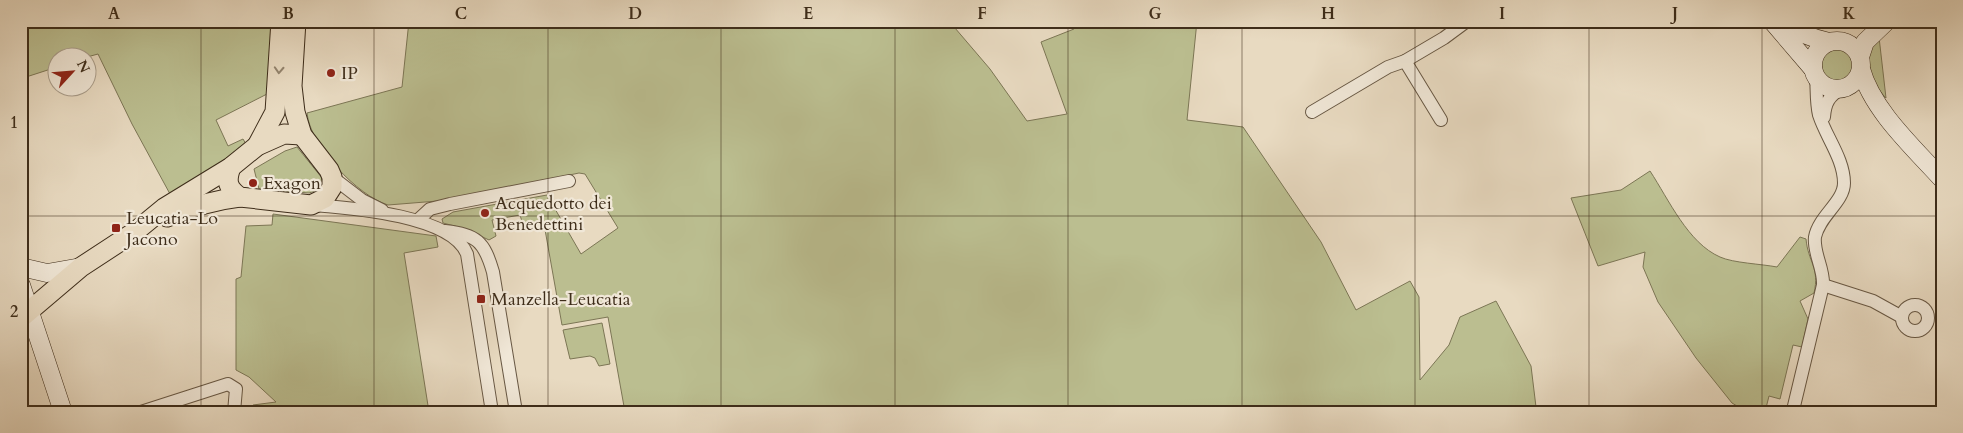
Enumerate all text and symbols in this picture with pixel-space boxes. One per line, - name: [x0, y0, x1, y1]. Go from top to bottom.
- text: A: [108, 3, 120, 25]
- text: B: [282, 3, 294, 25]
- text: C: [455, 3, 467, 25]
- text: D: [628, 3, 642, 25]
- text: E: [803, 3, 813, 25]
- text: F: [977, 3, 987, 25]
- text: G: [1148, 3, 1162, 25]
- text: H: [1321, 3, 1335, 25]
- text: I: [1499, 3, 1505, 25]
- text: J: [1670, 3, 1678, 25]
- text: K: [1843, 3, 1856, 25]
- north arrow: [48, 48, 98, 98]
- text: N: [72, 57, 94, 76]
- place label: IP: [341, 61, 358, 86]
- one-way arrow: [274, 66, 284, 74]
- marker: IP: [325, 67, 337, 79]
- text: 1: [10, 112, 18, 134]
- place label: Exagon: [263, 171, 322, 196]
- marker: Exagon: [247, 177, 259, 189]
- place label: Acquedotto dei Benedettini: [495, 191, 612, 237]
- place label: Leucatia-Lo Jacono: [123, 206, 218, 252]
- marker: Acquedotto dei Benedettini: [479, 207, 491, 219]
- marker: Leucatia-Lo Jacono: [110, 222, 122, 234]
- place label: Manzella-Leucatia: [491, 287, 631, 312]
- marker: Manzella-Leucatia: [475, 293, 487, 305]
- text: 2: [10, 301, 18, 323]

